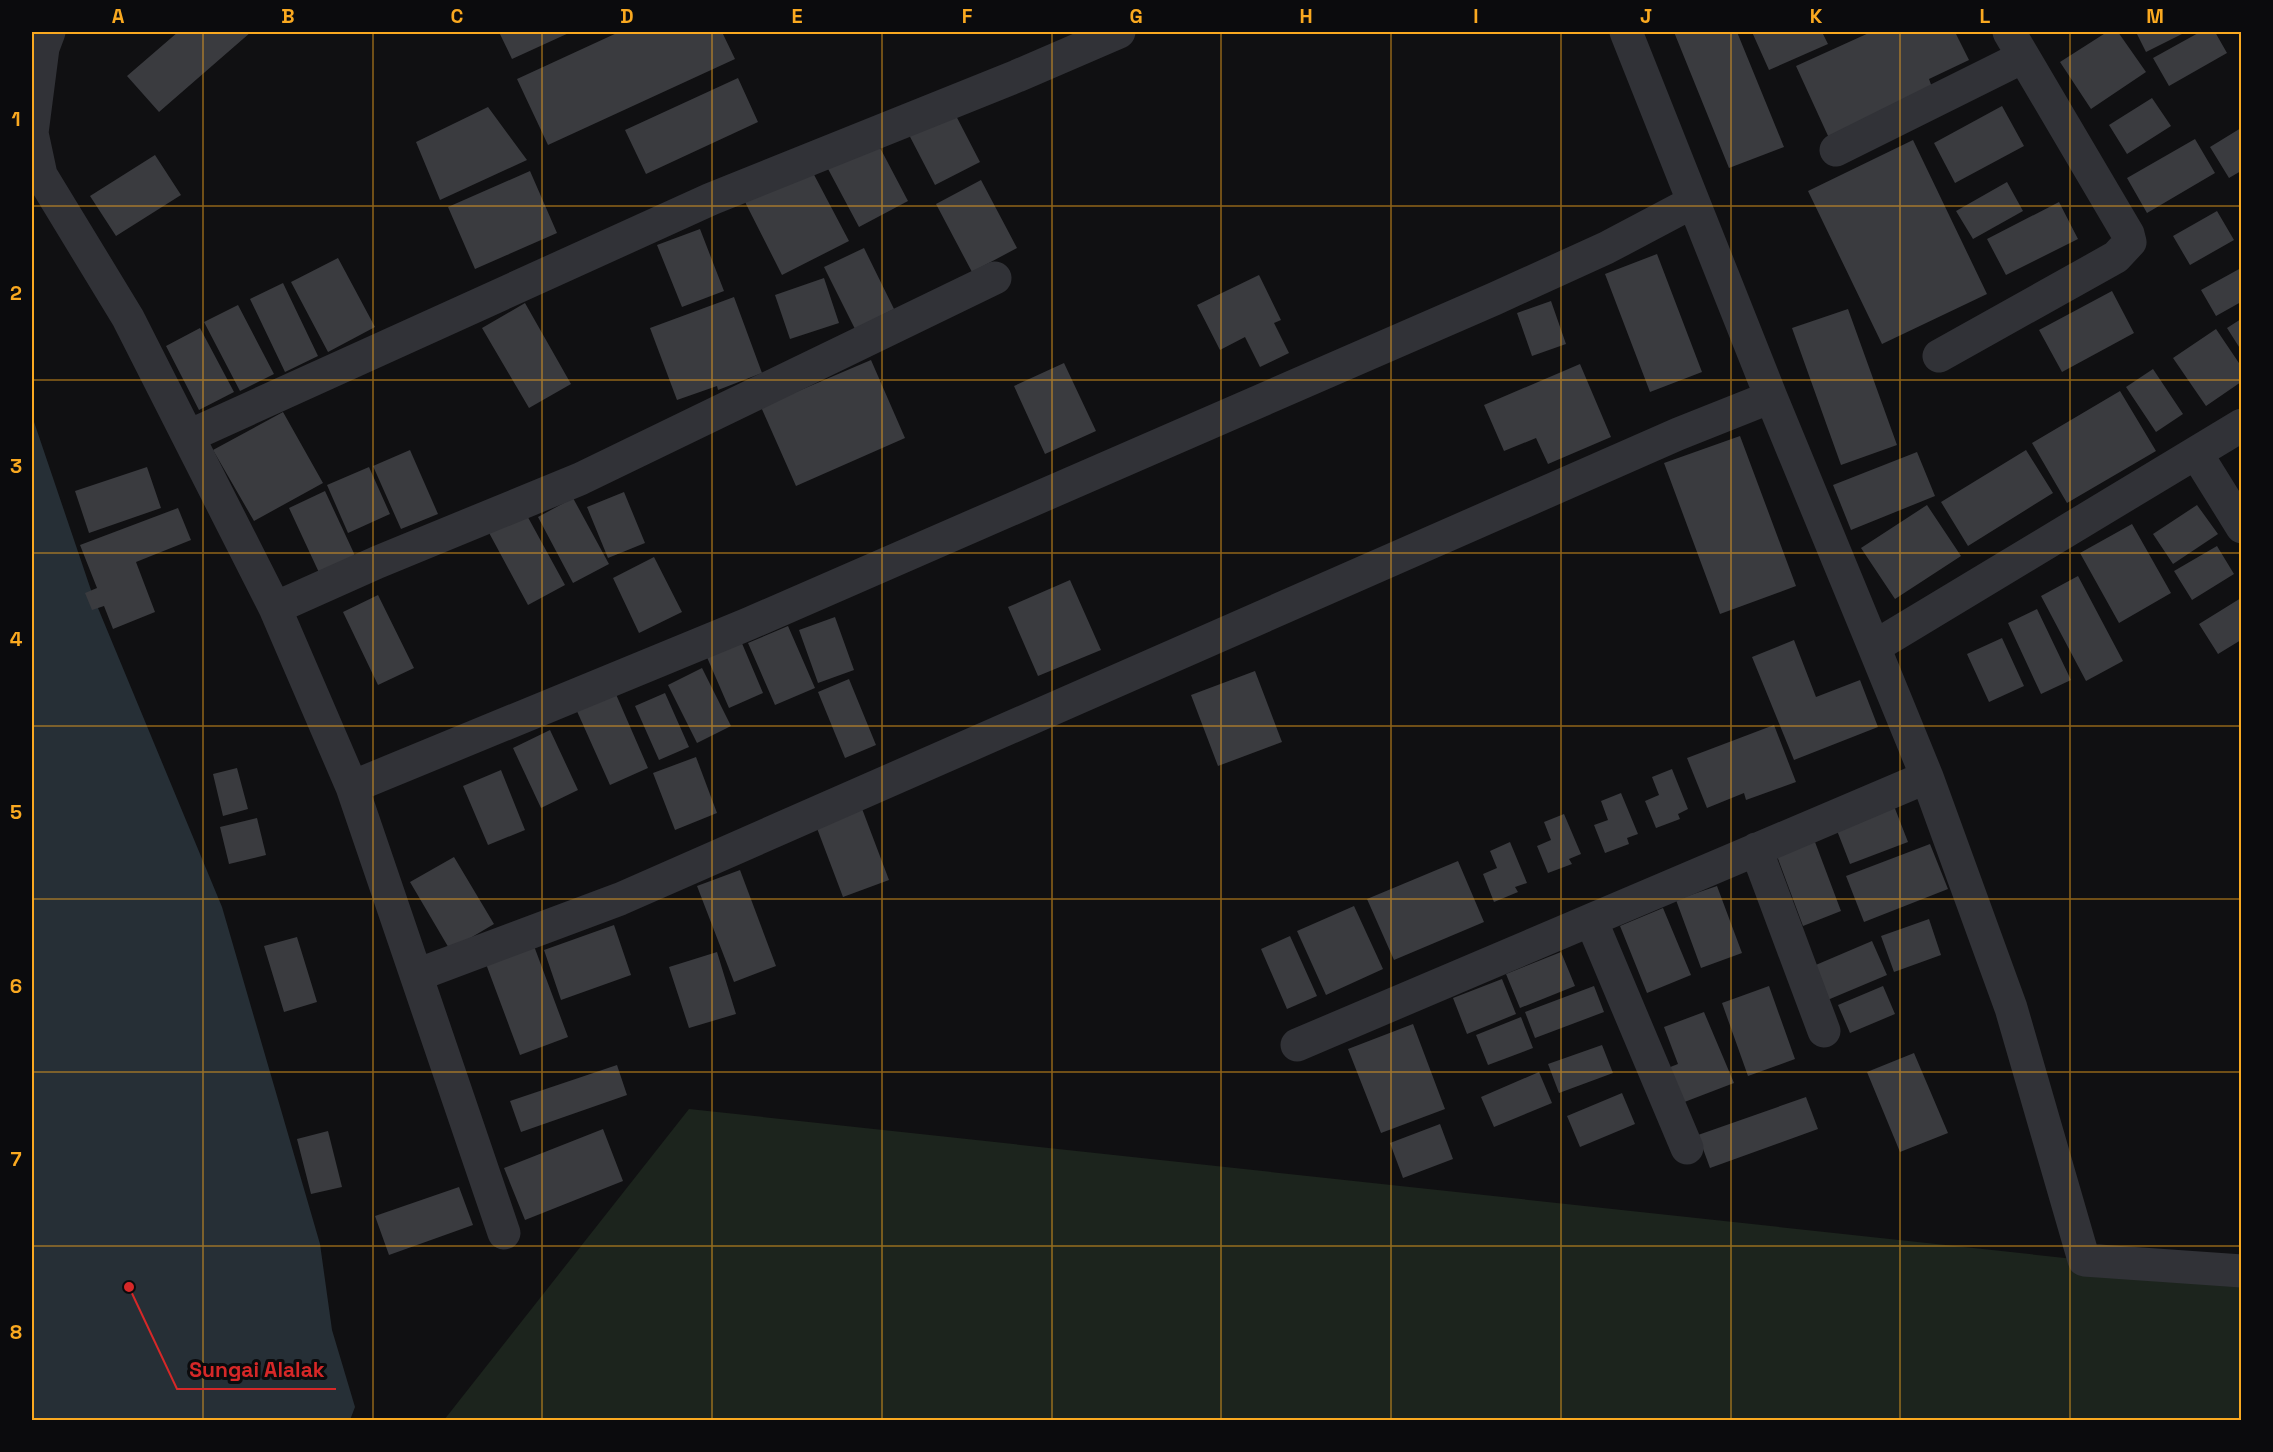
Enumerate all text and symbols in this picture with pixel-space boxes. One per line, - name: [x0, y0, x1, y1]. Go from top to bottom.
- text: A: [112, 3, 125, 29]
- text: B: [281, 3, 295, 29]
- text: C: [451, 3, 464, 29]
- text: D: [620, 3, 634, 29]
- text: E: [791, 3, 803, 29]
- text: F: [962, 3, 973, 29]
- text: G: [1129, 3, 1143, 29]
- text: H: [1299, 3, 1313, 29]
- text: I: [1473, 3, 1479, 29]
- text: J: [1640, 3, 1652, 29]
- text: K: [1810, 3, 1823, 29]
- text: L: [1980, 3, 1991, 29]
- text: M: [2146, 3, 2164, 29]
- text: 1: [11, 106, 21, 132]
- text: 2: [10, 280, 22, 306]
- text: 3: [10, 453, 22, 479]
- text: 4: [10, 626, 23, 652]
- text: 5: [10, 799, 22, 825]
- text: 6: [10, 973, 22, 999]
- text: 7: [10, 1146, 22, 1172]
- text: 8: [10, 1319, 22, 1345]
- callout: Sungai Alalak: [177, 1350, 336, 1389]
- text: Sungai Alalak: [189, 1356, 325, 1383]

